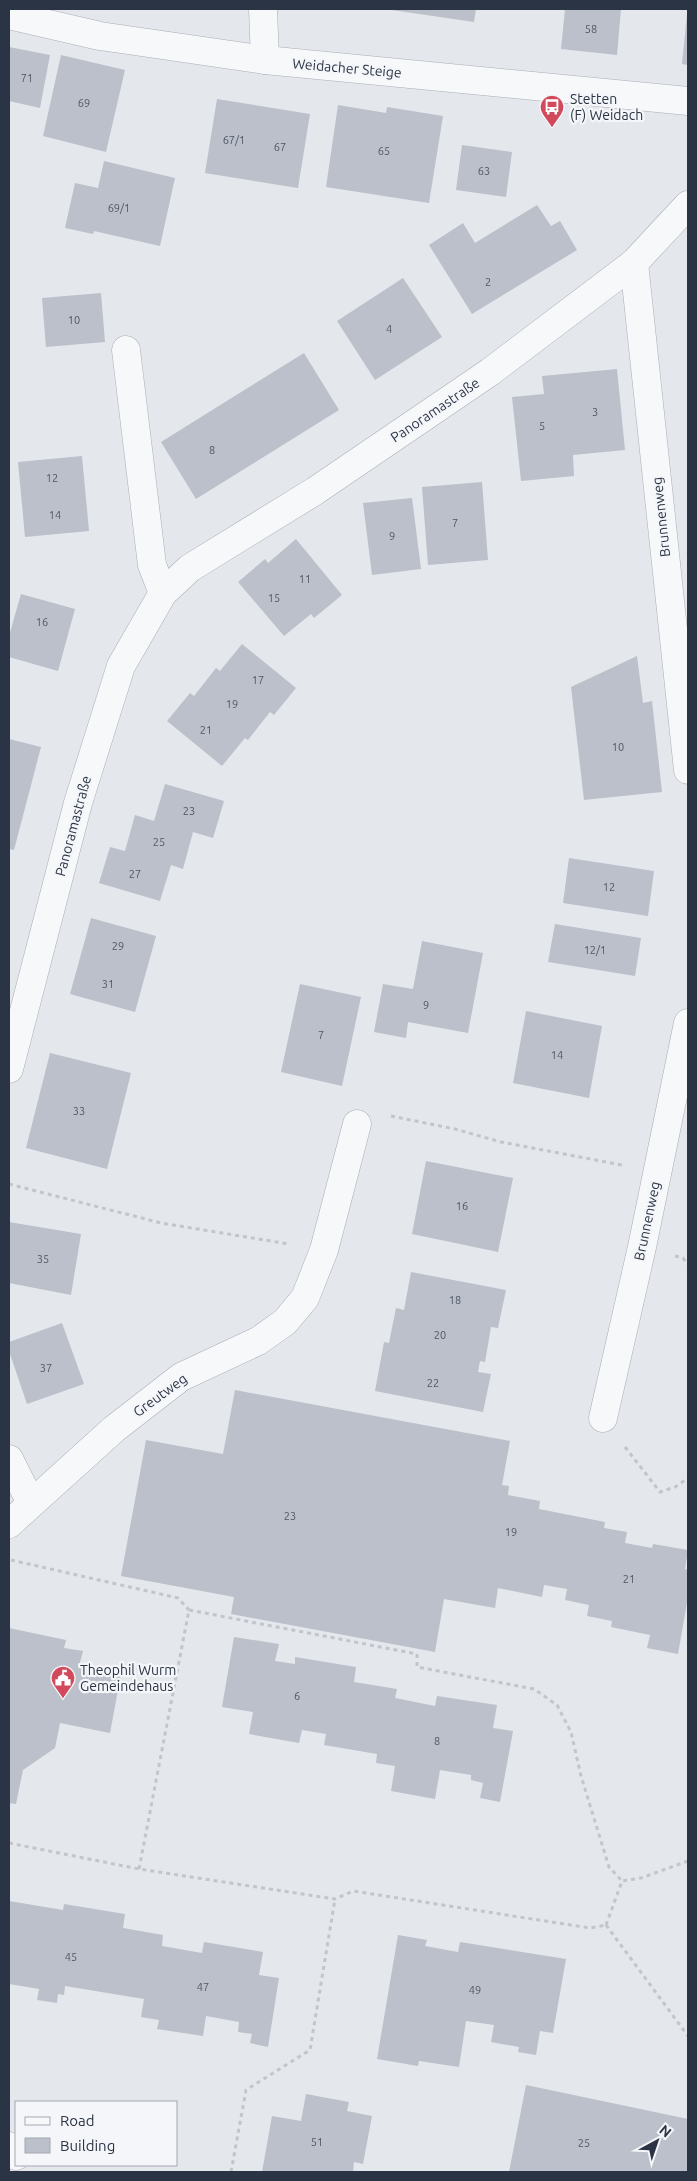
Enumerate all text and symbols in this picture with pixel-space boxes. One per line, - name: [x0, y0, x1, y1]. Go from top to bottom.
- house number: 58: [585, 23, 597, 35]
- street label: Weidacher Steige: [292, 55, 402, 81]
- house number: 71: [21, 72, 33, 84]
- place label: Stetten (F) Weidach: [570, 91, 643, 123]
- bus stop icon: Stetten (F) Weidach: [539, 94, 565, 128]
- house number: 69: [78, 97, 90, 109]
- house number: 67/1: [223, 134, 245, 146]
- house number: 67: [274, 141, 286, 153]
- house number: 65: [378, 145, 390, 157]
- house number: 63: [478, 165, 490, 177]
- house number: 69/1: [108, 202, 130, 214]
- house number: 2: [485, 276, 491, 288]
- house number: 10: [68, 314, 80, 326]
- house number: 4: [386, 323, 392, 335]
- street label: Panoramastraße: [388, 374, 482, 446]
- house number: 3: [592, 406, 598, 418]
- house number: 5: [539, 420, 545, 432]
- house number: 8: [209, 444, 215, 456]
- house number: 12: [46, 472, 58, 484]
- street label: Brunnenweg: [649, 476, 673, 558]
- house number: 14: [49, 509, 61, 521]
- house number: 7: [452, 517, 458, 529]
- house number: 9: [389, 530, 395, 542]
- house number: 11: [299, 573, 311, 585]
- house number: 15: [268, 592, 280, 604]
- house number: 16: [36, 616, 48, 628]
- house number: 17: [252, 674, 264, 686]
- house number: 19: [226, 698, 238, 710]
- house number: 21: [200, 724, 212, 736]
- house number: 10: [612, 741, 624, 753]
- street label: Panoramastraße: [52, 774, 94, 878]
- house number: 23: [183, 805, 195, 817]
- house number: 25: [153, 836, 165, 848]
- house number: 27: [129, 868, 141, 880]
- house number: 12: [603, 881, 615, 893]
- house number: 29: [112, 940, 124, 952]
- house number: 12/1: [584, 944, 606, 956]
- house number: 31: [102, 978, 114, 990]
- house number: 9: [423, 999, 429, 1011]
- house number: 7: [318, 1029, 324, 1041]
- house number: 14: [551, 1049, 563, 1061]
- house number: 33: [73, 1105, 85, 1117]
- street label: Brunnenweg: [631, 1180, 663, 1262]
- house number: 16: [456, 1200, 468, 1212]
- house number: 35: [37, 1253, 49, 1265]
- house number: 18: [449, 1294, 461, 1306]
- house number: 20: [434, 1329, 446, 1341]
- house number: 37: [40, 1362, 52, 1374]
- street label: Greutweg: [130, 1370, 190, 1420]
- house number: 22: [427, 1377, 439, 1389]
- house number: 23: [284, 1510, 296, 1522]
- house number: 19: [505, 1526, 517, 1538]
- house number: 21: [623, 1573, 635, 1585]
- place label: Theophil Wurm Gemeindehaus: [80, 1662, 176, 1694]
- public building icon: Theophil Wurm Gemeindehaus: [50, 1665, 76, 1699]
- house number: 6: [294, 1690, 300, 1702]
- house number: 8: [434, 1735, 440, 1747]
- house number: 45: [65, 1951, 77, 1963]
- house number: 47: [197, 1981, 209, 1993]
- house number: 49: [469, 1984, 481, 1996]
- legend: [15, 2101, 178, 2166]
- text: Road: [60, 2112, 95, 2129]
- north arrow: [632, 2116, 682, 2166]
- text: N: [656, 2122, 675, 2141]
- house number: 51: [311, 2136, 323, 2148]
- text: Building: [60, 2137, 115, 2154]
- house number: 25: [578, 2137, 590, 2149]

